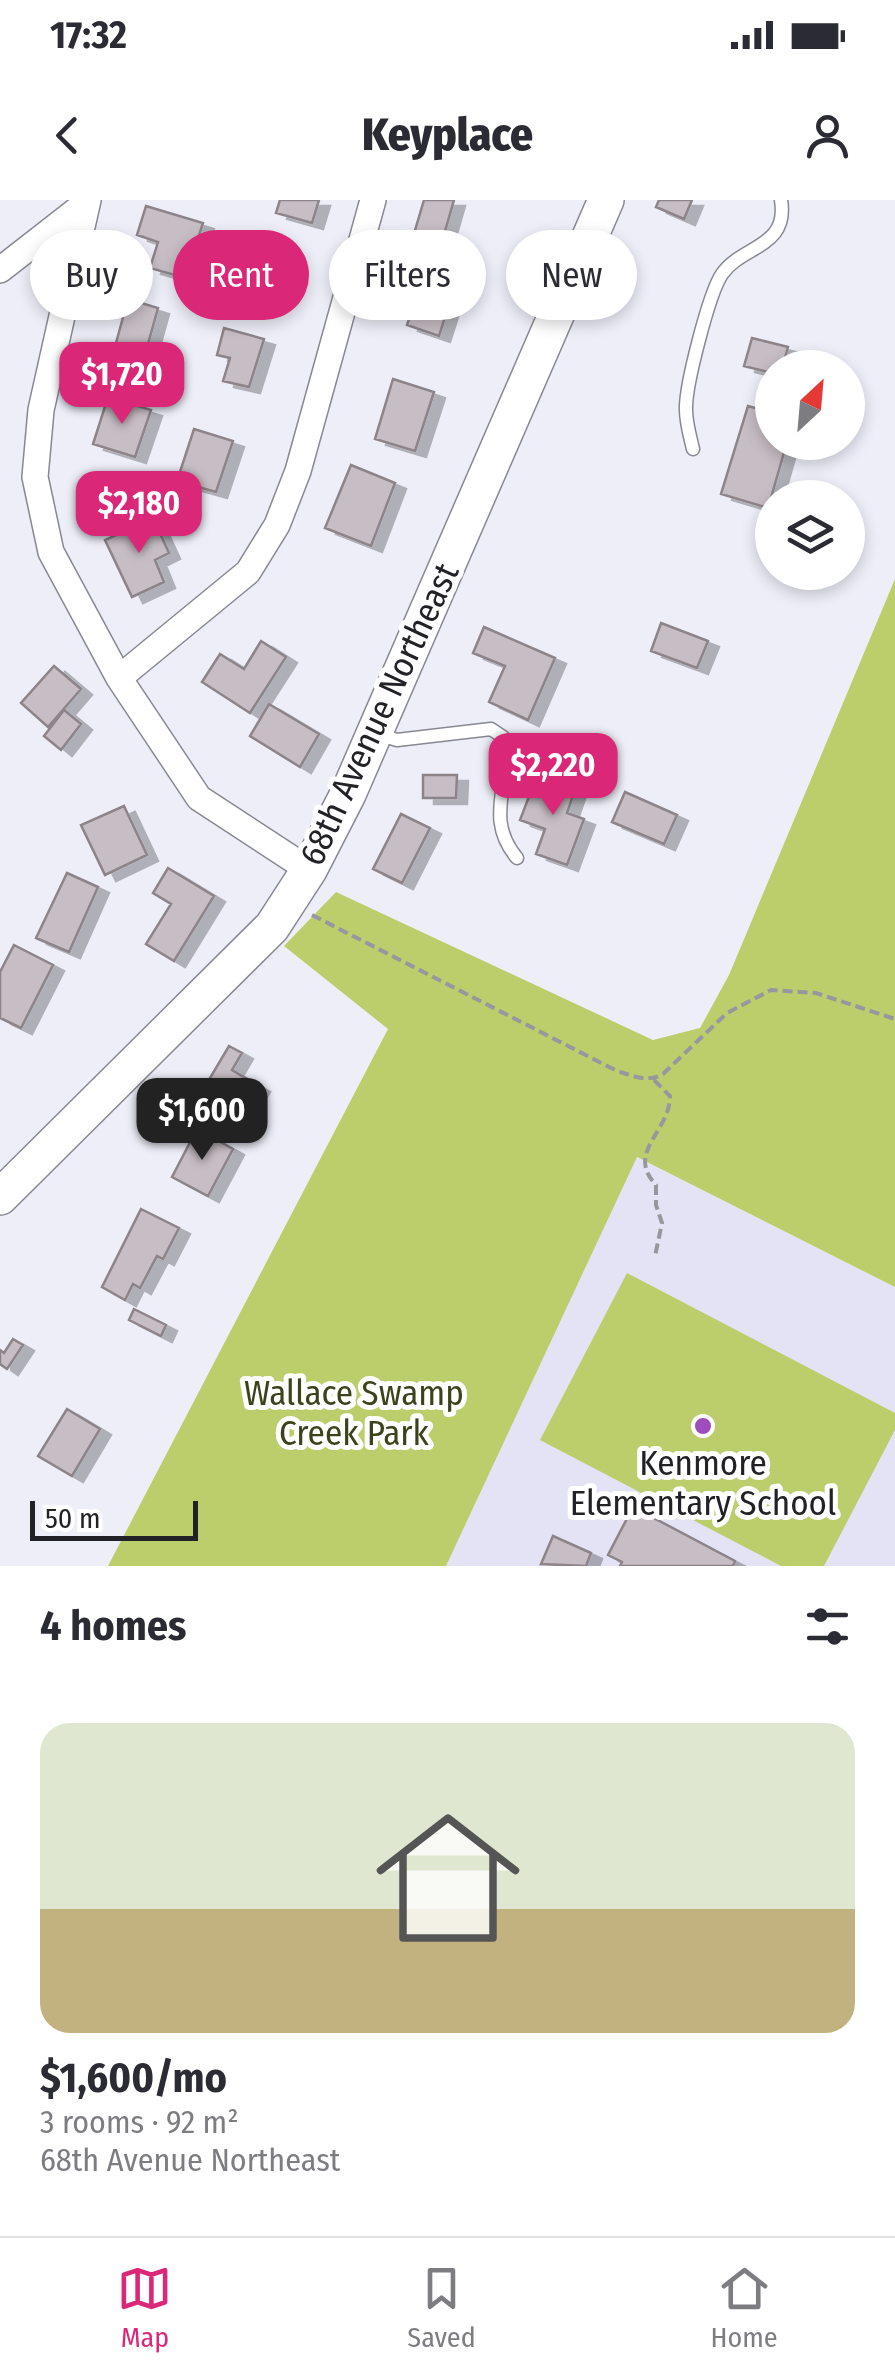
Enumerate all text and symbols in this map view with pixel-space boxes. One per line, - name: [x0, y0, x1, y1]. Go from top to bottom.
- text: 17:32: [50, 12, 127, 58]
- icon: back: [40, 108, 95, 163]
- text: Keyplace: [362, 108, 533, 162]
- icon: person: [800, 108, 855, 163]
- chip: Buy: [30, 230, 153, 320]
- chip: Rent: [173, 230, 309, 320]
- chip: Filters: [329, 230, 486, 320]
- chip: New: [506, 230, 637, 320]
- pin: $1,720: [41, 342, 203, 427]
- north arrow: [755, 350, 865, 460]
- map controls: [755, 350, 865, 590]
- text: $1,720: [81, 355, 163, 393]
- pin: $2,180: [58, 471, 220, 556]
- button: layers: [755, 480, 865, 590]
- text: $2,180: [98, 484, 180, 522]
- street label: 68th Avenue Northeast: [291, 556, 468, 872]
- pin: $2,220: [472, 733, 634, 818]
- text: $2,220: [511, 746, 595, 784]
- pin: $1,600: [121, 1078, 283, 1163]
- text: $1,600: [159, 1091, 245, 1129]
- park label: Wallace Swamp Creek Park: [244, 1372, 464, 1454]
- marker: Kenmore Elementary School: [692, 1415, 714, 1437]
- place label: Kenmore Elementary School: [570, 1442, 836, 1524]
- scale bar: [30, 1496, 198, 1540]
- text: 50 m: [45, 1502, 101, 1535]
- icon: filters: [800, 1599, 855, 1654]
- text: 4 homes: [40, 1601, 187, 1651]
- icon: home: [358, 1788, 538, 1968]
- text: $1,600/mo: [40, 2053, 227, 2103]
- text: 3 rooms · 92 m²: [40, 2103, 239, 2141]
- text: 68th Avenue Northeast: [40, 2141, 340, 2179]
- tab: Map: [117, 2261, 172, 2354]
- tab: Saved: [407, 2261, 476, 2354]
- tab: Home: [711, 2261, 778, 2354]

